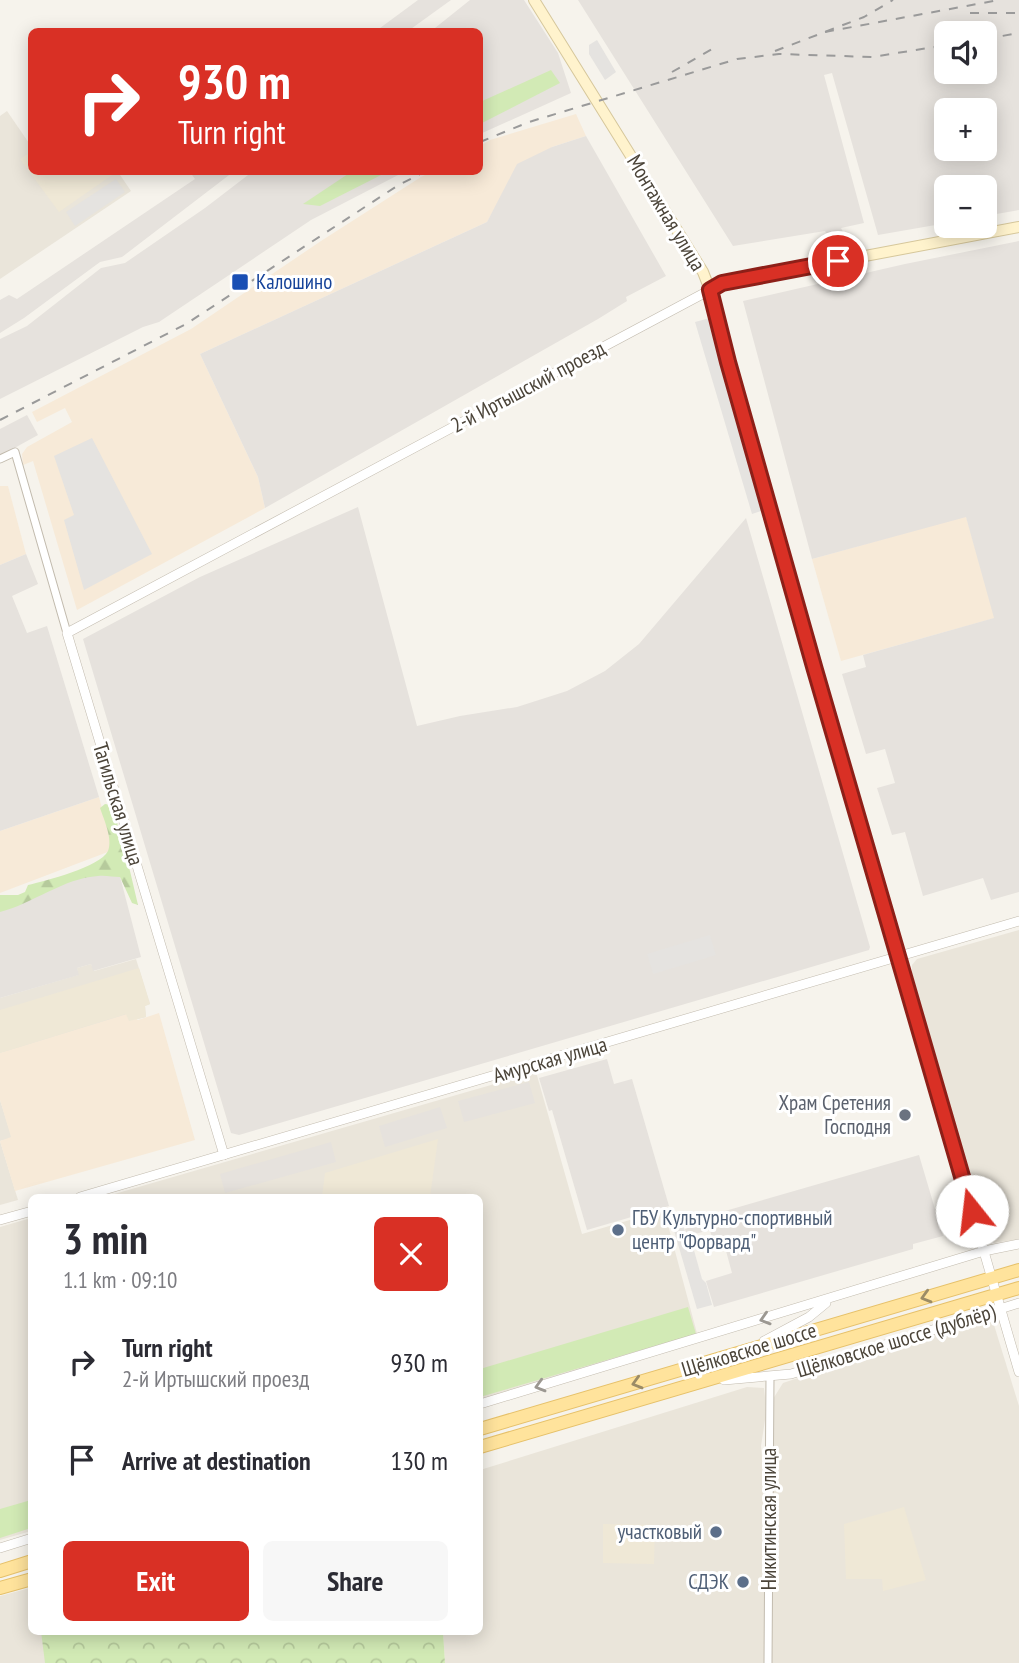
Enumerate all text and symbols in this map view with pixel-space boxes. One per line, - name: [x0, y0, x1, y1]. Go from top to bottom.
- map controls: [934, 21, 997, 238]
- button: sound: [934, 21, 997, 84]
- text: 930 m: [178, 49, 291, 113]
- icon: right: [63, 56, 154, 147]
- button: +: [934, 98, 997, 161]
- text: Turn right: [178, 111, 286, 153]
- street label: Монтажная улица: [621, 150, 712, 276]
- button: −: [934, 175, 997, 238]
- pin: [808, 231, 868, 291]
- icon: arrive: [819, 242, 857, 280]
- place label: Калошино: [256, 268, 332, 295]
- marker: Калошино: [230, 272, 250, 292]
- street label: 2-й Иртышский проезд: [446, 334, 610, 439]
- street label: Тагильская улица: [87, 739, 150, 869]
- street label: Амурская улица: [490, 1030, 610, 1089]
- place label: Храм Сретения Господня: [779, 1089, 891, 1140]
- marker: Храм Сретения Господня: [897, 1107, 913, 1123]
- position arrow: [935, 1174, 1009, 1248]
- place label: ГБУ Культурно-спортивный центр "Форвард": [632, 1204, 832, 1255]
- text: 3 min: [63, 1211, 148, 1266]
- button: close: [374, 1217, 448, 1291]
- marker: ГБУ Культурно-спортивный центр "Форвард": [610, 1222, 626, 1238]
- text: 1.1 km · 09:10: [63, 1265, 177, 1294]
- one-way arrow: [921, 1289, 933, 1304]
- street label: Щёлковское шоссе (дублёр): [793, 1297, 999, 1384]
- one-way arrow: [759, 1311, 771, 1326]
- street label: Щёлковское шоссе: [678, 1316, 820, 1383]
- text: Turn right: [122, 1331, 213, 1364]
- icon: right: [63, 1343, 101, 1381]
- text: 930 m: [390, 1346, 448, 1379]
- text: 2-й Иртышский проезд: [122, 1364, 309, 1393]
- one-way arrow: [631, 1375, 643, 1390]
- one-way arrow: [534, 1378, 546, 1393]
- icon: arrive: [63, 1441, 101, 1479]
- text: Arrive at destination: [122, 1444, 311, 1477]
- text: 130 m: [390, 1444, 448, 1477]
- street label: Никитинская улица: [755, 1448, 782, 1590]
- place label: участковый: [617, 1518, 702, 1545]
- marker: участковый: [708, 1524, 724, 1540]
- button: Exit: [63, 1541, 249, 1621]
- button: Share: [263, 1541, 448, 1621]
- place label: СДЭК: [688, 1568, 729, 1595]
- marker: СДЭК: [735, 1574, 751, 1590]

